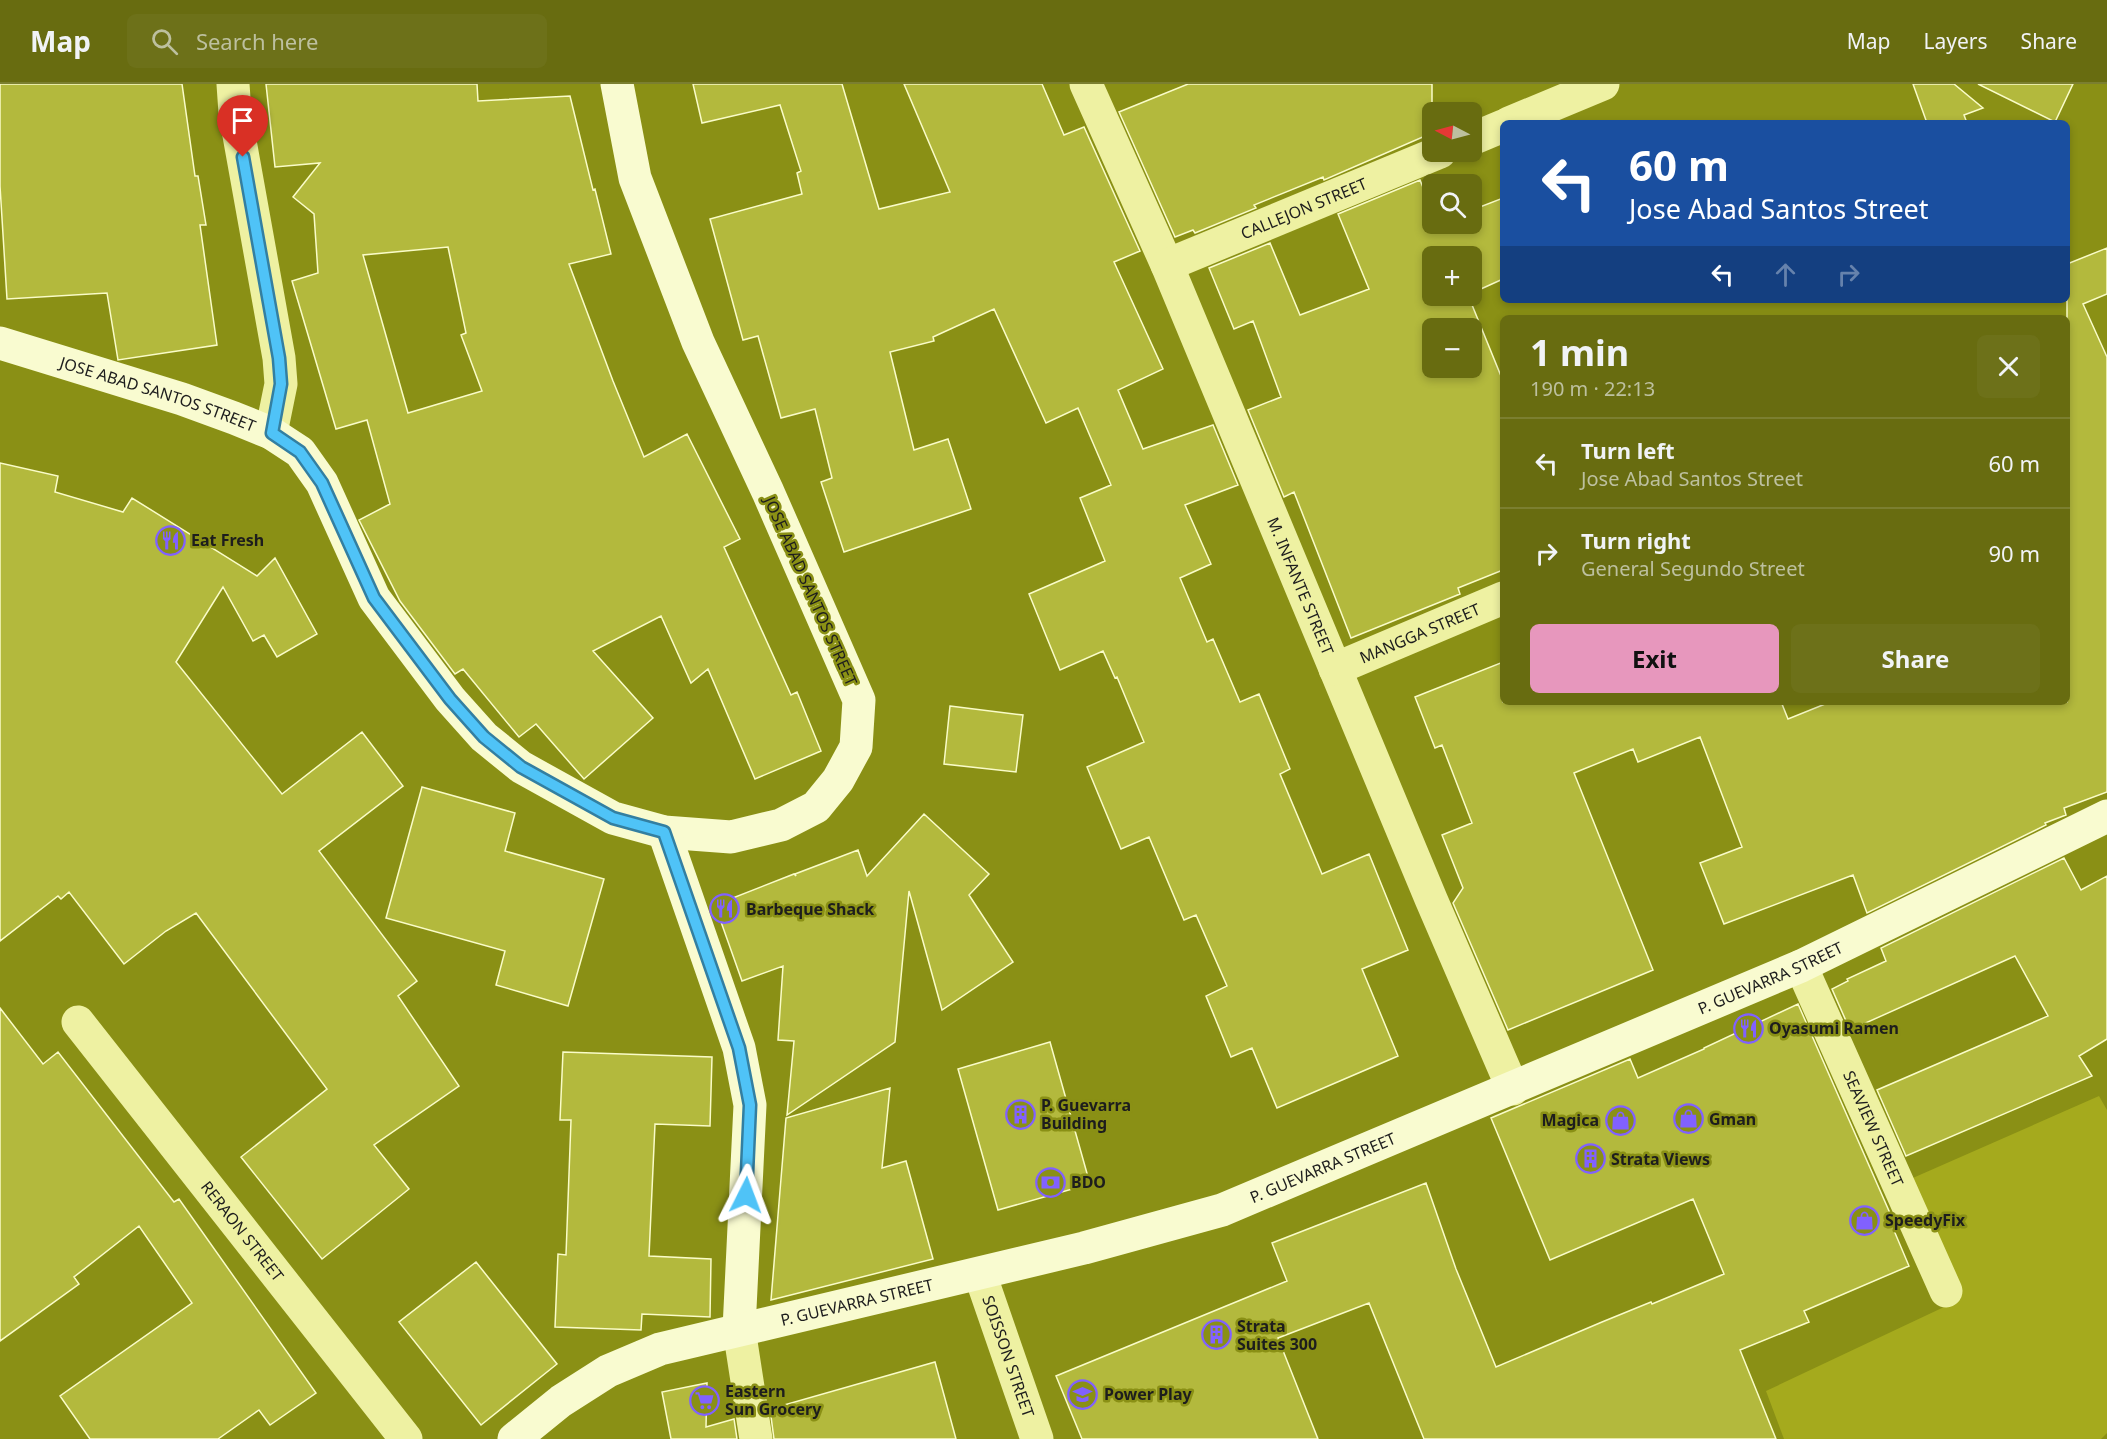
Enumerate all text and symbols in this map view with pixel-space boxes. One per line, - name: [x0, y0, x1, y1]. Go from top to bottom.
- search box: [127, 14, 547, 68]
- text: Map: [30, 22, 91, 60]
- icon: search: [148, 25, 181, 58]
- text: Search here: [196, 26, 318, 56]
- text: Map: [1847, 27, 1891, 55]
- text: Layers: [1924, 27, 1988, 55]
- text: Share: [2021, 27, 2077, 55]
- pin: [217, 95, 268, 157]
- north arrow: [1422, 102, 1482, 162]
- map controls: [1422, 102, 1482, 378]
- icon: arrive: [226, 104, 259, 137]
- text: 60 m: [1629, 136, 1729, 193]
- icon: left: [1530, 144, 1608, 222]
- street label: CALLEJON STREET: [1237, 172, 1370, 244]
- button: search: [1422, 174, 1482, 234]
- text: Jose Abad Santos Street: [1629, 190, 1929, 227]
- button: +: [1422, 246, 1482, 306]
- icon: left: [1706, 258, 1739, 291]
- icon: ahead: [1769, 258, 1802, 291]
- icon: right: [1832, 258, 1865, 291]
- button: −: [1422, 318, 1482, 378]
- text: 1 min: [1530, 328, 1629, 377]
- button: close: [1977, 335, 2040, 398]
- street label: JOSE ABAD SANTOS STREET: [55, 351, 259, 437]
- text: 190 m · 22:13: [1530, 375, 1655, 402]
- text: Turn left: [1581, 435, 1675, 465]
- icon: left: [1530, 447, 1563, 480]
- text: 60 m: [1989, 448, 2040, 478]
- text: Jose Abad Santos Street: [1581, 465, 1803, 492]
- street label: JOSE ABAD SANTOS STREET: [758, 491, 863, 689]
- street label: M. INFANTE STREET: [1262, 514, 1339, 658]
- restaurant icon: Eat Fresh: [154, 524, 186, 556]
- text: Turn right: [1581, 525, 1691, 555]
- place label: Eat Fresh: [191, 529, 264, 551]
- icon: right: [1530, 537, 1563, 570]
- text: 90 m: [1989, 538, 2040, 568]
- text: General Segundo Street: [1581, 555, 1805, 582]
- street label: MANGGA STREET: [1356, 598, 1484, 668]
- button: Exit: [1530, 624, 1779, 693]
- button: Share: [1791, 624, 2040, 693]
- restaurant icon: Barbeque Shack: [709, 893, 741, 925]
- place label: Barbeque Shack: [746, 898, 874, 920]
- street label: P. GUEVARRA STREET: [1694, 936, 1846, 1019]
- restaurant icon: Oyasumi Ramen: [1732, 1012, 1764, 1044]
- place label: Oyasumi Ramen: [1769, 1017, 1899, 1039]
- street label: SEAVIEW STREET: [1838, 1067, 1909, 1190]
- place label: P. Guevarra Building: [1041, 1094, 1131, 1134]
- building icon: P. Guevarra Building: [1004, 1098, 1036, 1130]
- shop icon: Gman: [1672, 1103, 1704, 1135]
- shop icon: Magica: [1604, 1104, 1636, 1136]
- place label: Gman: [1709, 1108, 1756, 1130]
- place label: Magica: [1542, 1109, 1599, 1131]
- street label: P. GUEVARRA STREET: [1247, 1127, 1399, 1208]
- building icon: Strata Views: [1574, 1143, 1606, 1175]
- place label: Strata Views: [1611, 1148, 1710, 1170]
- position arrow: [714, 1163, 778, 1227]
- bank icon: BDO: [1034, 1166, 1066, 1198]
- place label: BDO: [1071, 1171, 1106, 1193]
- street label: RERAON STREET: [196, 1176, 289, 1286]
- shop icon: SpeedyFix: [1848, 1204, 1880, 1236]
- place label: SpeedyFix: [1885, 1209, 1966, 1231]
- street label: P. GUEVARRA STREET: [778, 1273, 935, 1331]
- street label: SOISSON STREET: [977, 1292, 1040, 1420]
- place label: Strata Suites 300: [1237, 1315, 1317, 1355]
- building icon: Strata Suites 300: [1200, 1319, 1232, 1351]
- school or university icon: Power Play: [1067, 1378, 1099, 1410]
- place label: Eastern Sun Grocery: [725, 1380, 822, 1420]
- place label: Power Play: [1104, 1383, 1192, 1405]
- supermarket icon: Eastern Sun Grocery: [688, 1384, 720, 1416]

